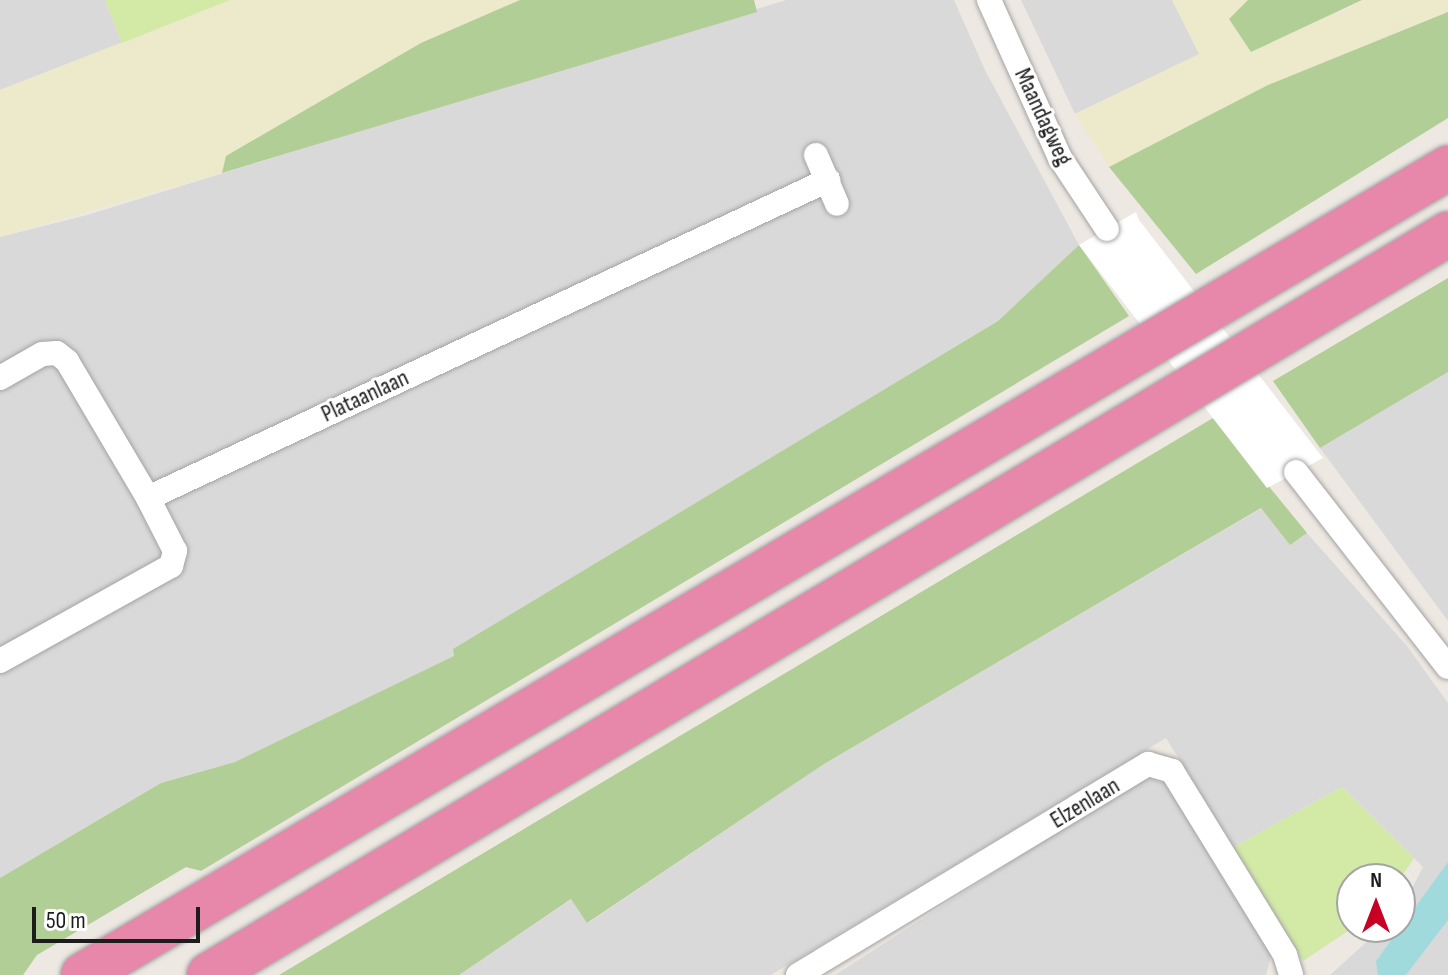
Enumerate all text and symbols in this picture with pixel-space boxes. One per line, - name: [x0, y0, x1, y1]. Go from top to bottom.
- street label: Maandagweg: [1008, 64, 1078, 170]
- street label: Plataanlaan: [317, 363, 413, 429]
- street label: Elzenlaan: [1045, 771, 1125, 835]
- north arrow: [1336, 863, 1416, 943]
- text: N: [1370, 867, 1382, 894]
- scale bar: [36, 891, 204, 941]
- text: 50 m: [46, 906, 86, 935]

